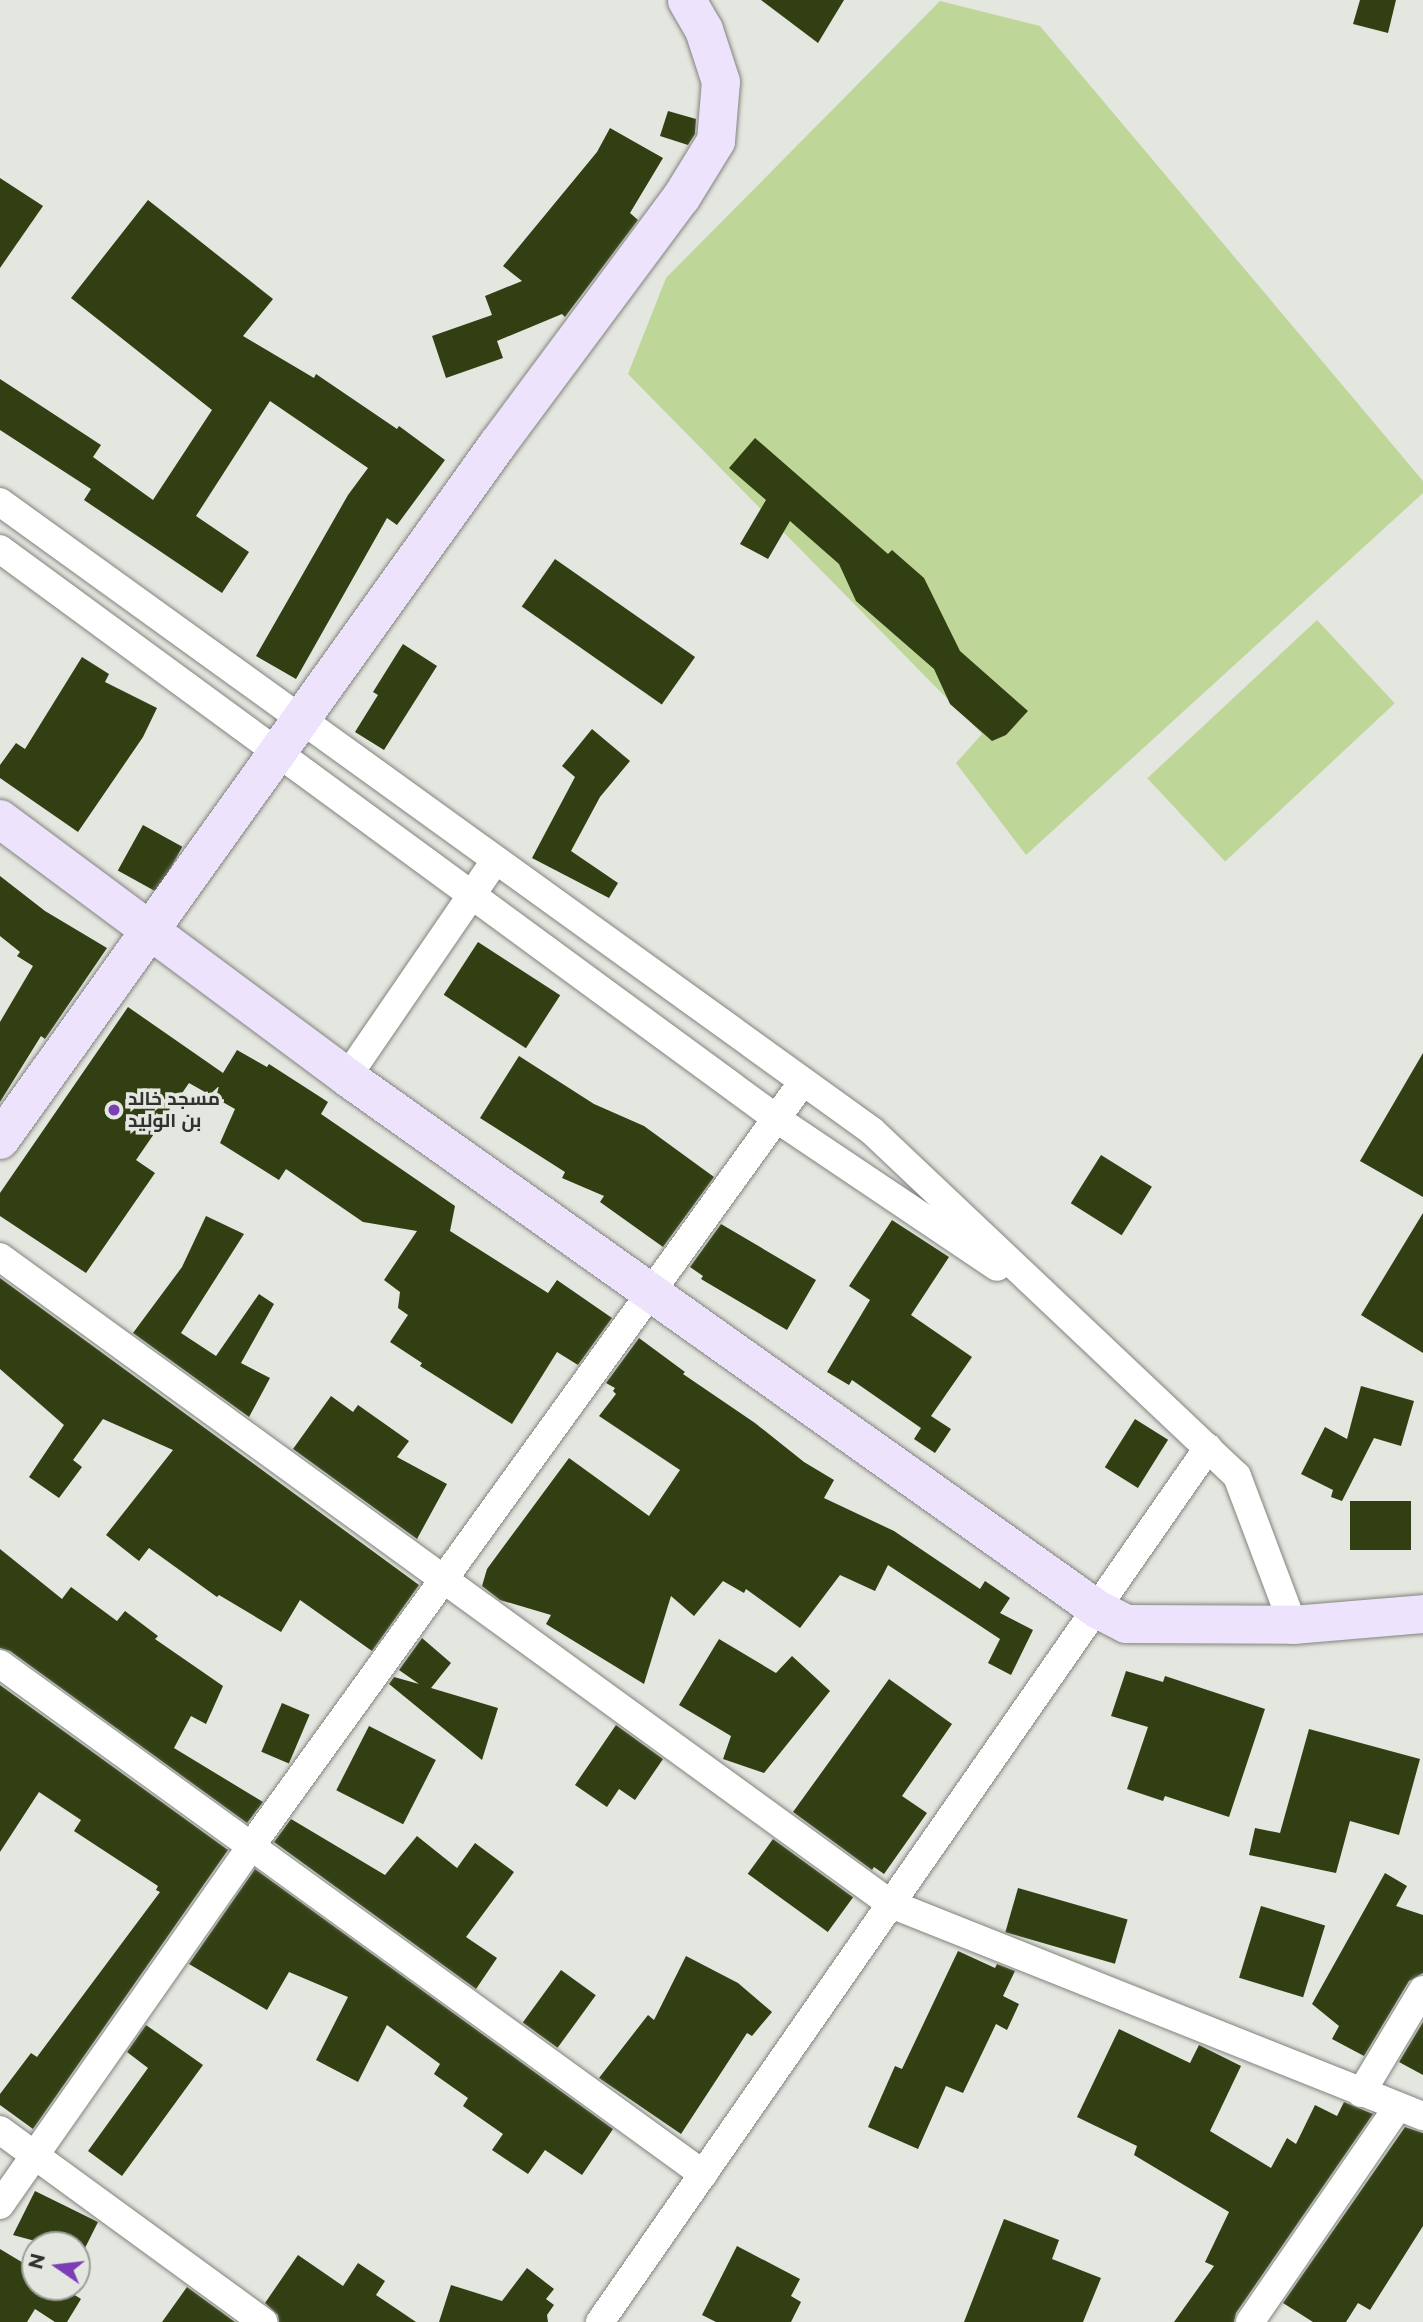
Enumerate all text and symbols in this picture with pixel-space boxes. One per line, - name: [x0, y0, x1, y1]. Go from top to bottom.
- place label: مسجد خالد بن الوليد: [128, 1088, 220, 1132]
- marker: مسجد خالد بن الوليد: [106, 1102, 122, 1118]
- north arrow: [21, 2231, 91, 2301]
- text: N: [24, 2251, 50, 2272]

